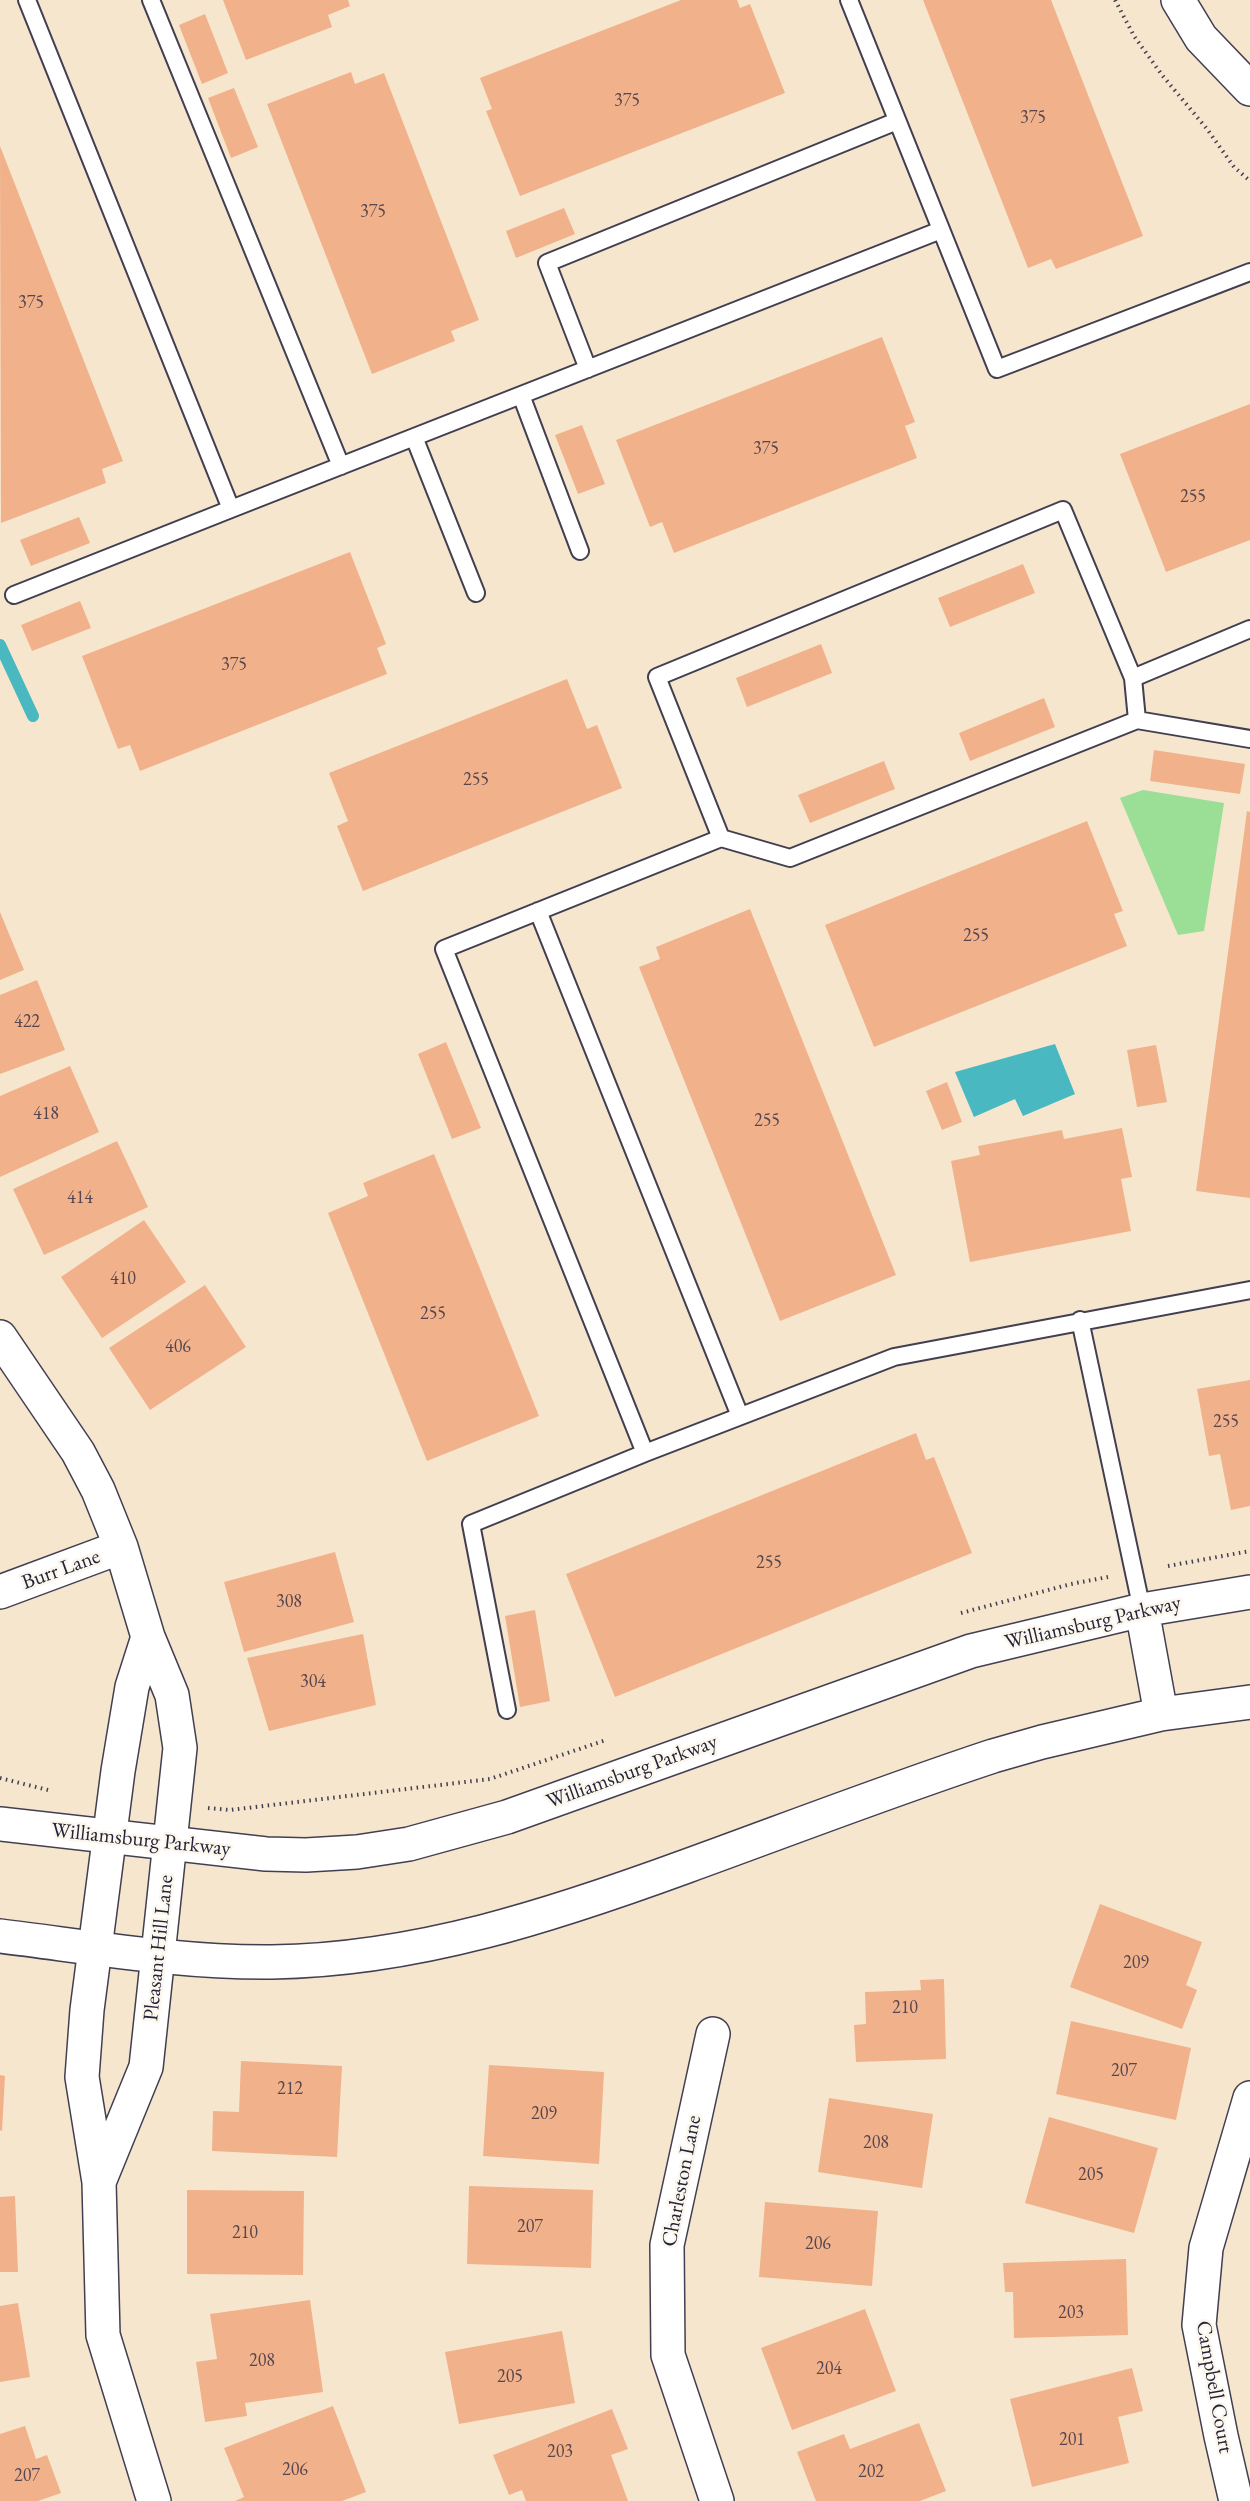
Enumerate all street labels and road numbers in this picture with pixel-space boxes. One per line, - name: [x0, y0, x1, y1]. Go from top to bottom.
- street label: Burr Lane: [18, 1544, 104, 1596]
- street label: Williamsburg Parkway: [1002, 1590, 1184, 1656]
- street label: Williamsburg Parkway: [543, 1729, 721, 1815]
- street label: Williamsburg Parkway: [50, 1818, 232, 1862]
- street label: Pleasant Hill Lane: [139, 1874, 179, 2022]
- street label: Charleston Lane: [657, 2113, 707, 2249]
- street label: Campbell Court: [1190, 2319, 1238, 2455]

